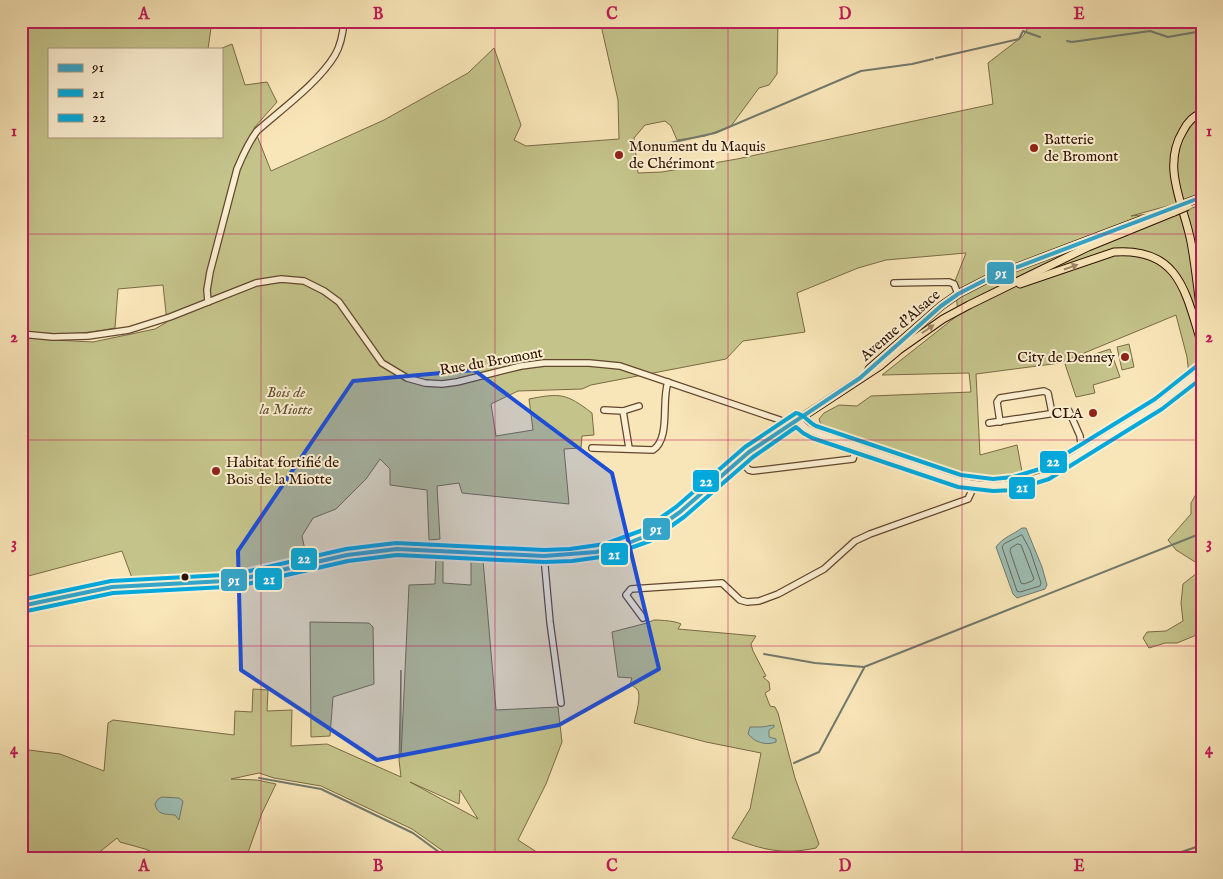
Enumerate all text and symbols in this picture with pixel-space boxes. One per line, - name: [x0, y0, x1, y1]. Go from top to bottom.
- text: A: [138, 5, 151, 25]
- text: B: [373, 5, 384, 25]
- text: C: [606, 5, 618, 25]
- text: D: [839, 5, 852, 25]
- text: E: [1073, 5, 1085, 25]
- legend: [48, 48, 222, 138]
- text: 91: [91, 58, 104, 77]
- text: 21: [92, 84, 105, 103]
- text: 22: [92, 108, 106, 127]
- text: 1: [11, 122, 17, 142]
- text: 1: [1206, 122, 1212, 142]
- place label: Batterie de Bromont: [1044, 130, 1118, 166]
- place label: Monument du Maquis de Chérimont: [629, 137, 766, 173]
- marker: Batterie de Bromont: [1028, 142, 1040, 154]
- marker: Monument du Maquis de Chérimont: [613, 149, 625, 161]
- line badge: 91: [986, 261, 1015, 285]
- one-way arrow: [1063, 263, 1078, 270]
- text: 91: [994, 265, 1007, 283]
- street label: Avenue d'Alsace: [856, 285, 944, 366]
- one-way arrow: [921, 324, 935, 334]
- text: 2: [10, 328, 18, 348]
- text: 2: [1205, 328, 1213, 348]
- street label: Rue du Bromont: [438, 343, 544, 380]
- place label: City de Denney: [1017, 348, 1116, 367]
- marker: City de Denney: [1119, 351, 1131, 363]
- park label: Bois de la Miotte: [260, 383, 312, 419]
- place label: CLA: [1051, 404, 1084, 423]
- marker: CLA: [1087, 407, 1099, 419]
- line badge: 22: [1039, 450, 1068, 474]
- place label: Habitat fortifié de Bois de la Miotte: [226, 453, 339, 489]
- text: 22: [1046, 453, 1060, 471]
- marker: Habitat fortifié de Bois de la Miotte: [210, 465, 222, 477]
- line badge: 22: [692, 469, 720, 493]
- text: 22: [699, 473, 713, 491]
- line badge: 21: [1008, 476, 1036, 500]
- text: 21: [1016, 479, 1028, 497]
- line badge: 91: [642, 517, 671, 541]
- text: 91: [649, 521, 662, 539]
- text: 3: [11, 534, 17, 554]
- text: 3: [1206, 534, 1212, 554]
- line badge: 21: [600, 542, 629, 566]
- text: 21: [608, 546, 620, 564]
- line badge: 22: [290, 547, 318, 571]
- text: 22: [297, 550, 311, 568]
- line badge: 21: [254, 567, 283, 591]
- line badge: 91: [220, 568, 248, 592]
- text: 21: [263, 571, 275, 589]
- unlabelled marker: [180, 572, 190, 582]
- text: 91: [227, 572, 240, 590]
- text: 4: [10, 740, 19, 760]
- text: 4: [1205, 740, 1214, 760]
- text: A: [138, 857, 151, 877]
- text: B: [373, 857, 384, 877]
- text: C: [606, 857, 618, 877]
- text: D: [839, 857, 852, 877]
- text: E: [1073, 857, 1085, 877]

